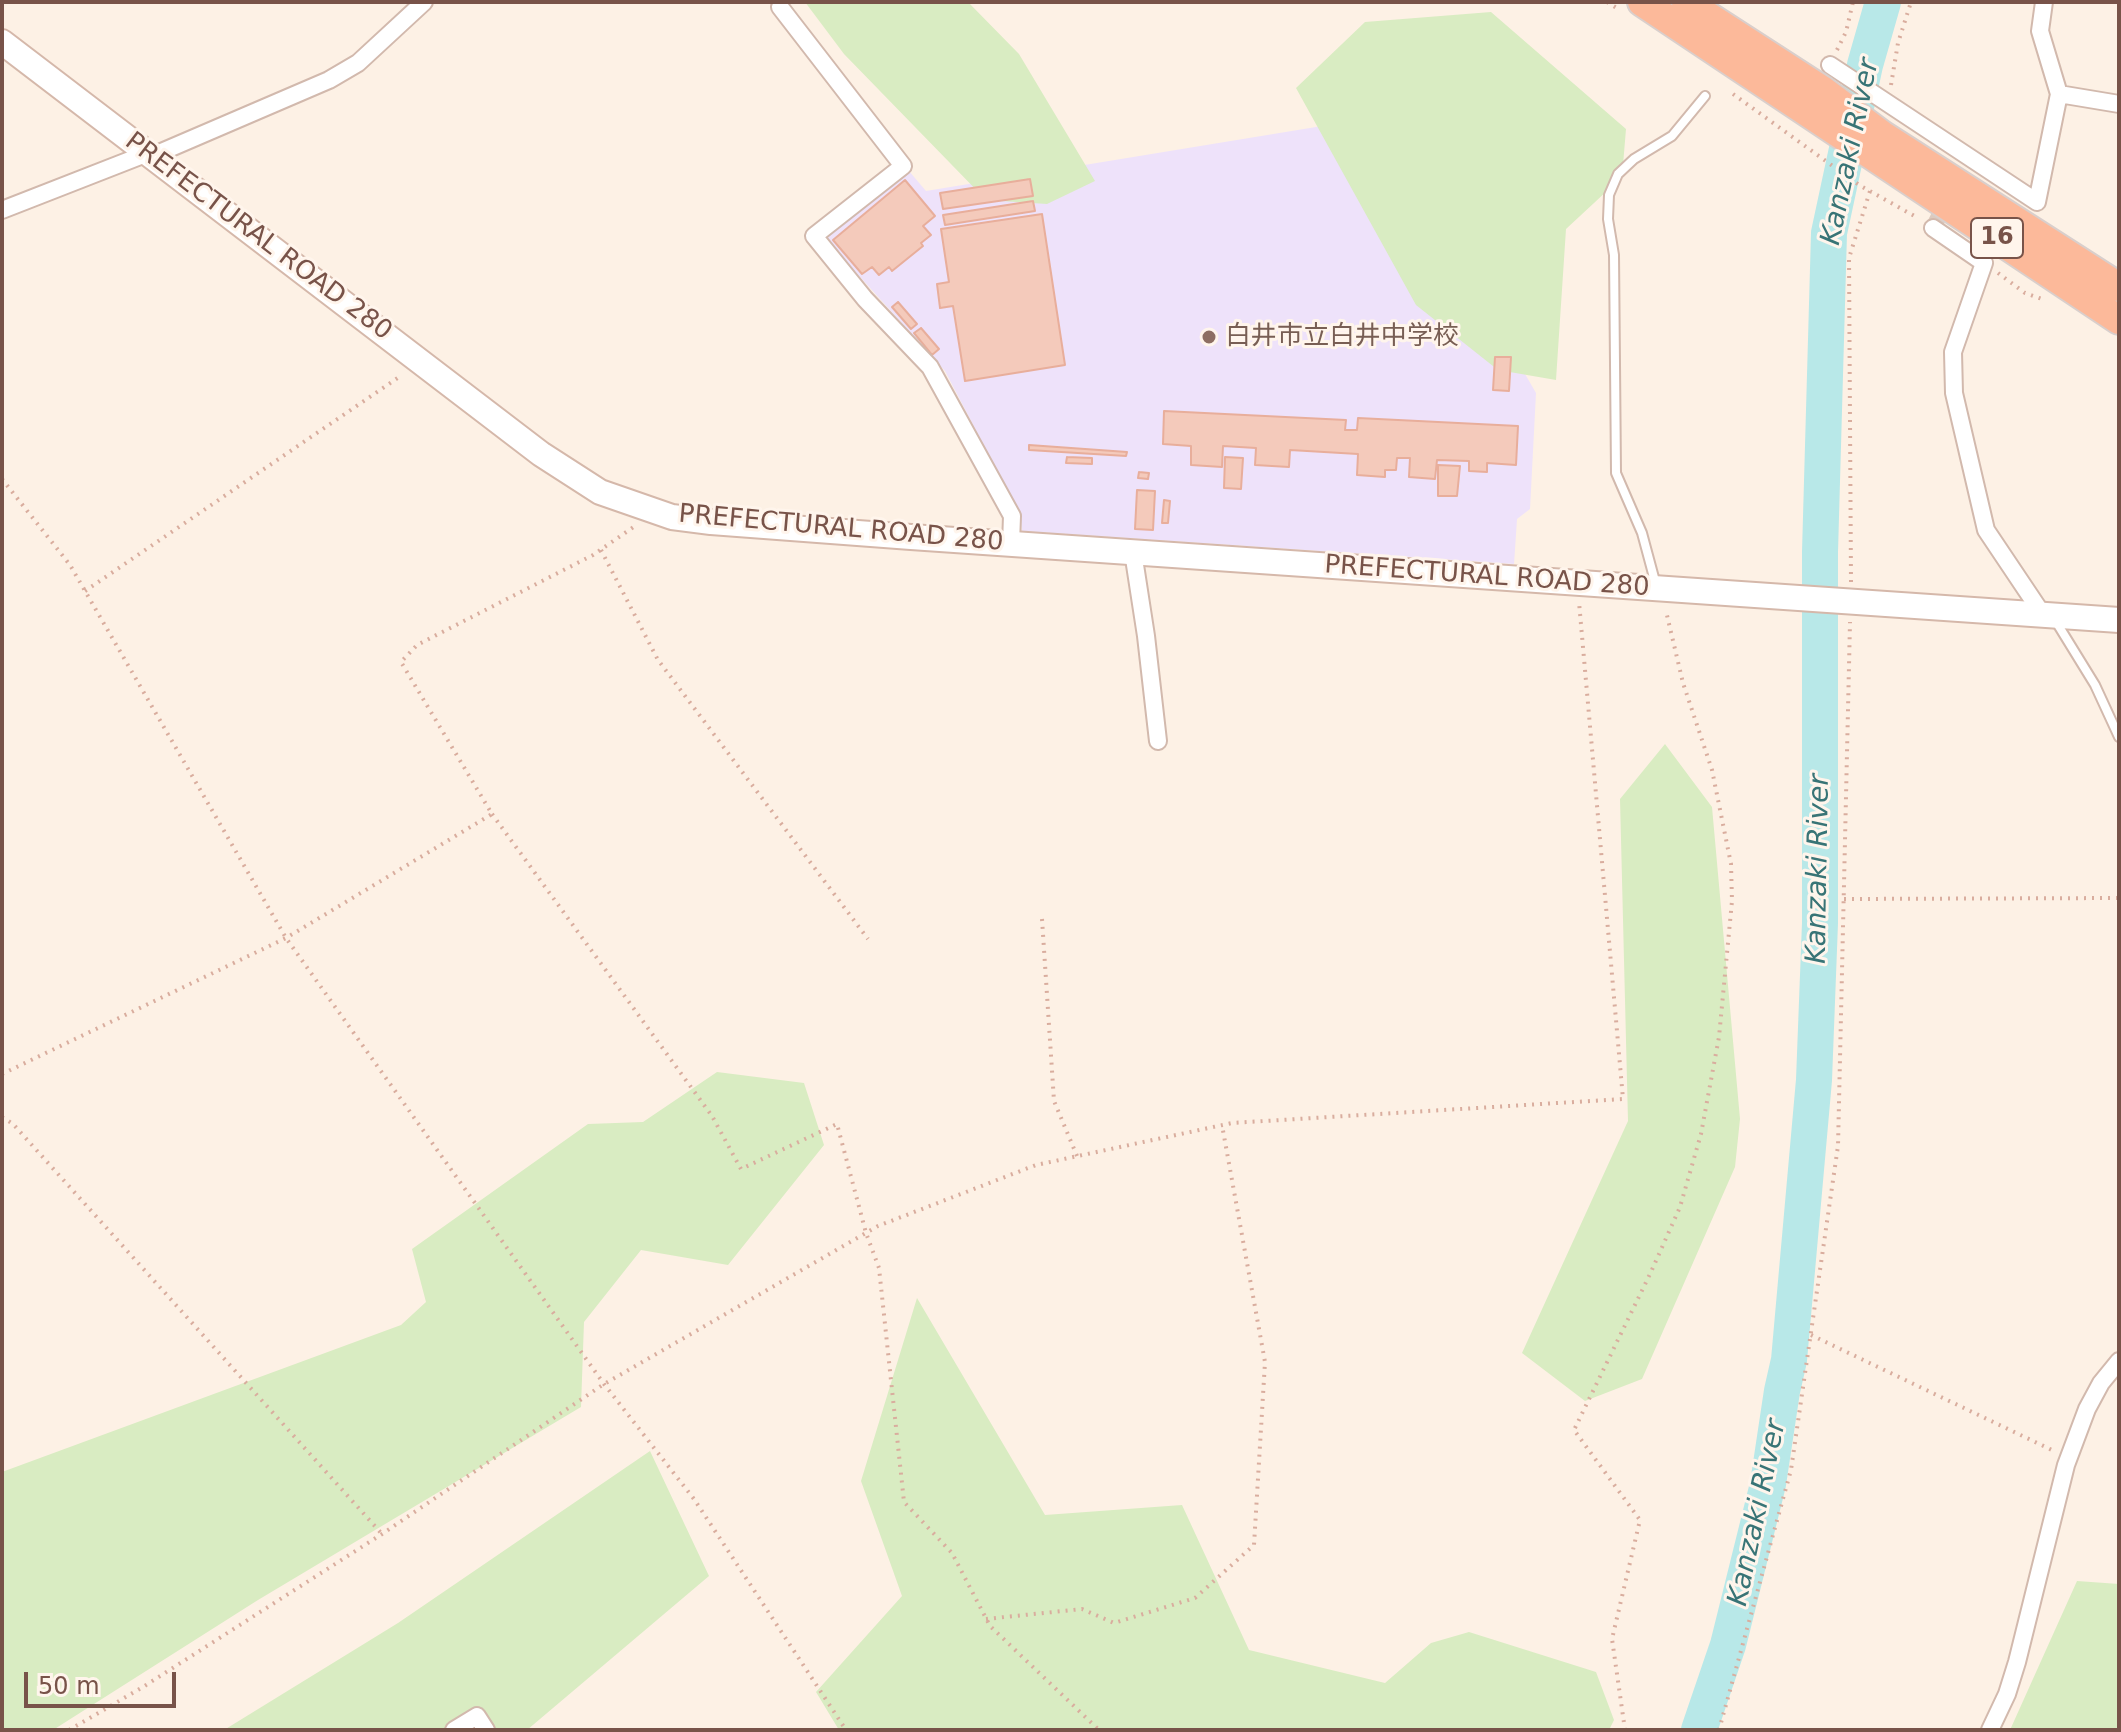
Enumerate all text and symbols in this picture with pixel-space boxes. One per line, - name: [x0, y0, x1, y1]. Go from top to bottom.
- water label: Kanzaki River: [1815, 56, 1887, 248]
- street label: PREFECTURAL ROAD 280: [118, 126, 398, 348]
- road number: 16: [1971, 218, 2023, 258]
- place label: 白井市立白井中学校: [1225, 321, 1459, 353]
- marker: 白井市立白井中学校: [1200, 328, 1218, 346]
- street label: PREFECTURAL ROAD 280: [677, 499, 1005, 559]
- street label: PREFECTURAL ROAD 280: [1323, 550, 1651, 604]
- water label: Kanzaki River: [1801, 774, 1837, 964]
- water label: Kanzaki River: [1722, 1417, 1794, 1609]
- scale bar: [28, 1656, 180, 1706]
- text: 50 m: [38, 1672, 100, 1700]

